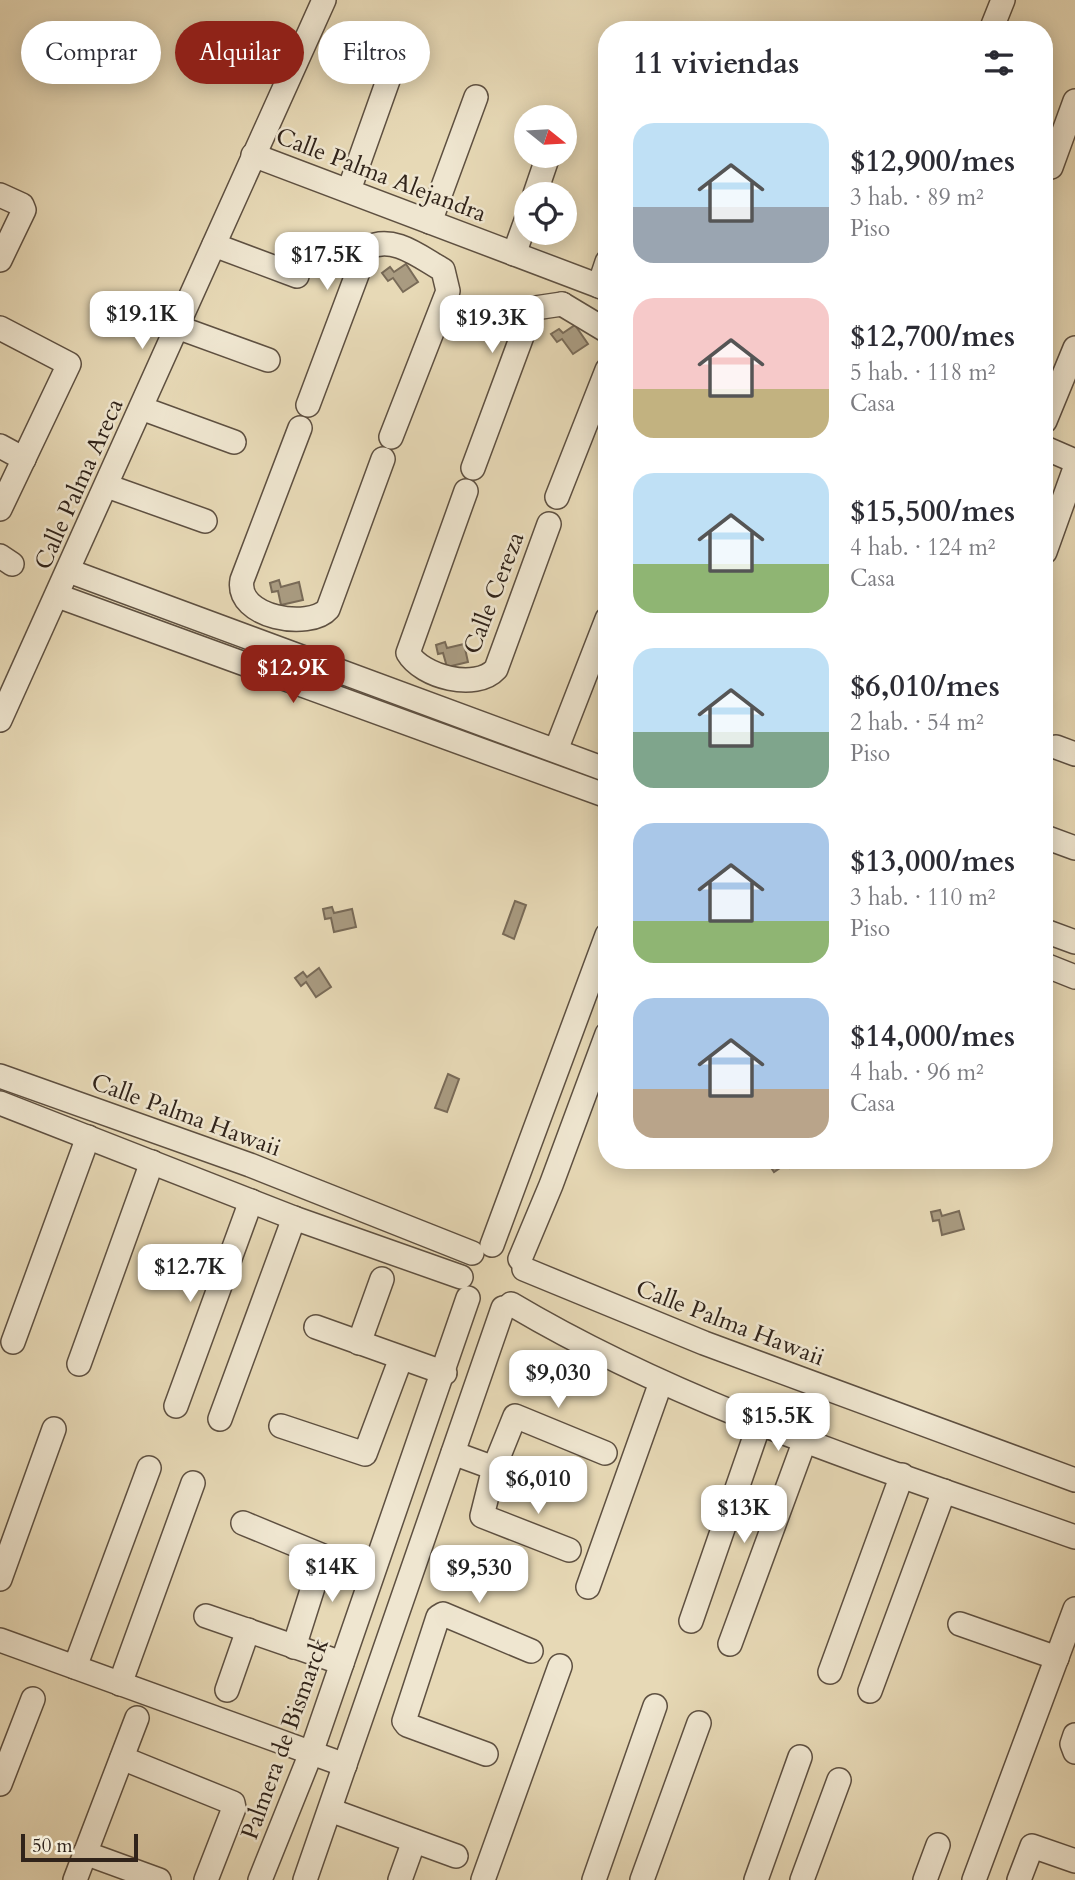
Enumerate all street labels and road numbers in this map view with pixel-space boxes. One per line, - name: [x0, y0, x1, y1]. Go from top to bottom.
- street label: Calle Palma Alejandra: [271, 120, 492, 231]
- street label: Calle Palma Areca: [26, 393, 132, 575]
- street label: Calle Cereza: [456, 527, 533, 659]
- street label: Calle Palma Hawaii: [87, 1065, 286, 1165]
- street label: Calle Palma Hawaii: [631, 1272, 829, 1374]
- street label: Palmera de Bismarck: [233, 1634, 337, 1844]

